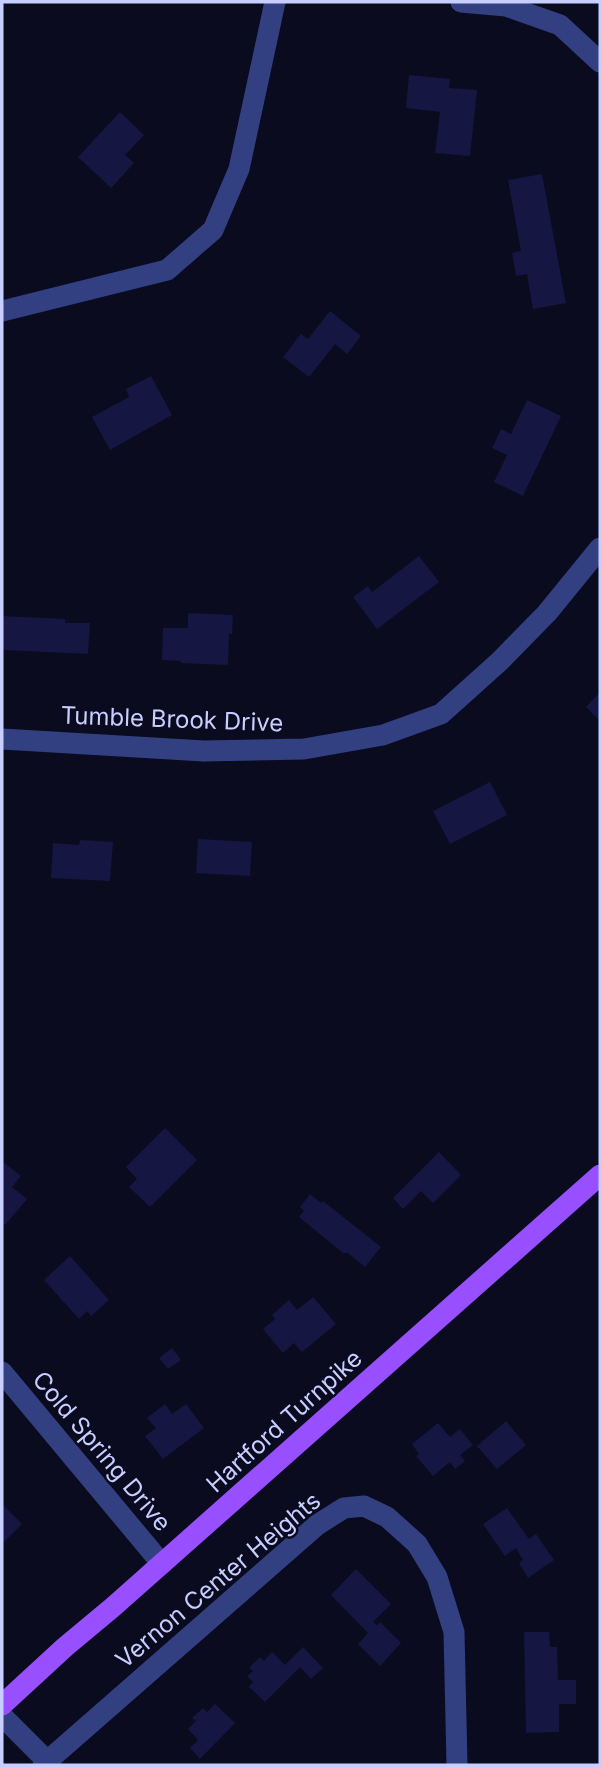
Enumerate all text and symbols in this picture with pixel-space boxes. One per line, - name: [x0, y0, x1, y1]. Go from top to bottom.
- street label: Tumble Brook Drive: [60, 701, 284, 737]
- street label: Hartford Turnpike: [200, 1344, 368, 1498]
- street label: Cold Spring Drive: [27, 1365, 177, 1537]
- street label: Vernon Center Heights: [110, 1486, 326, 1674]

